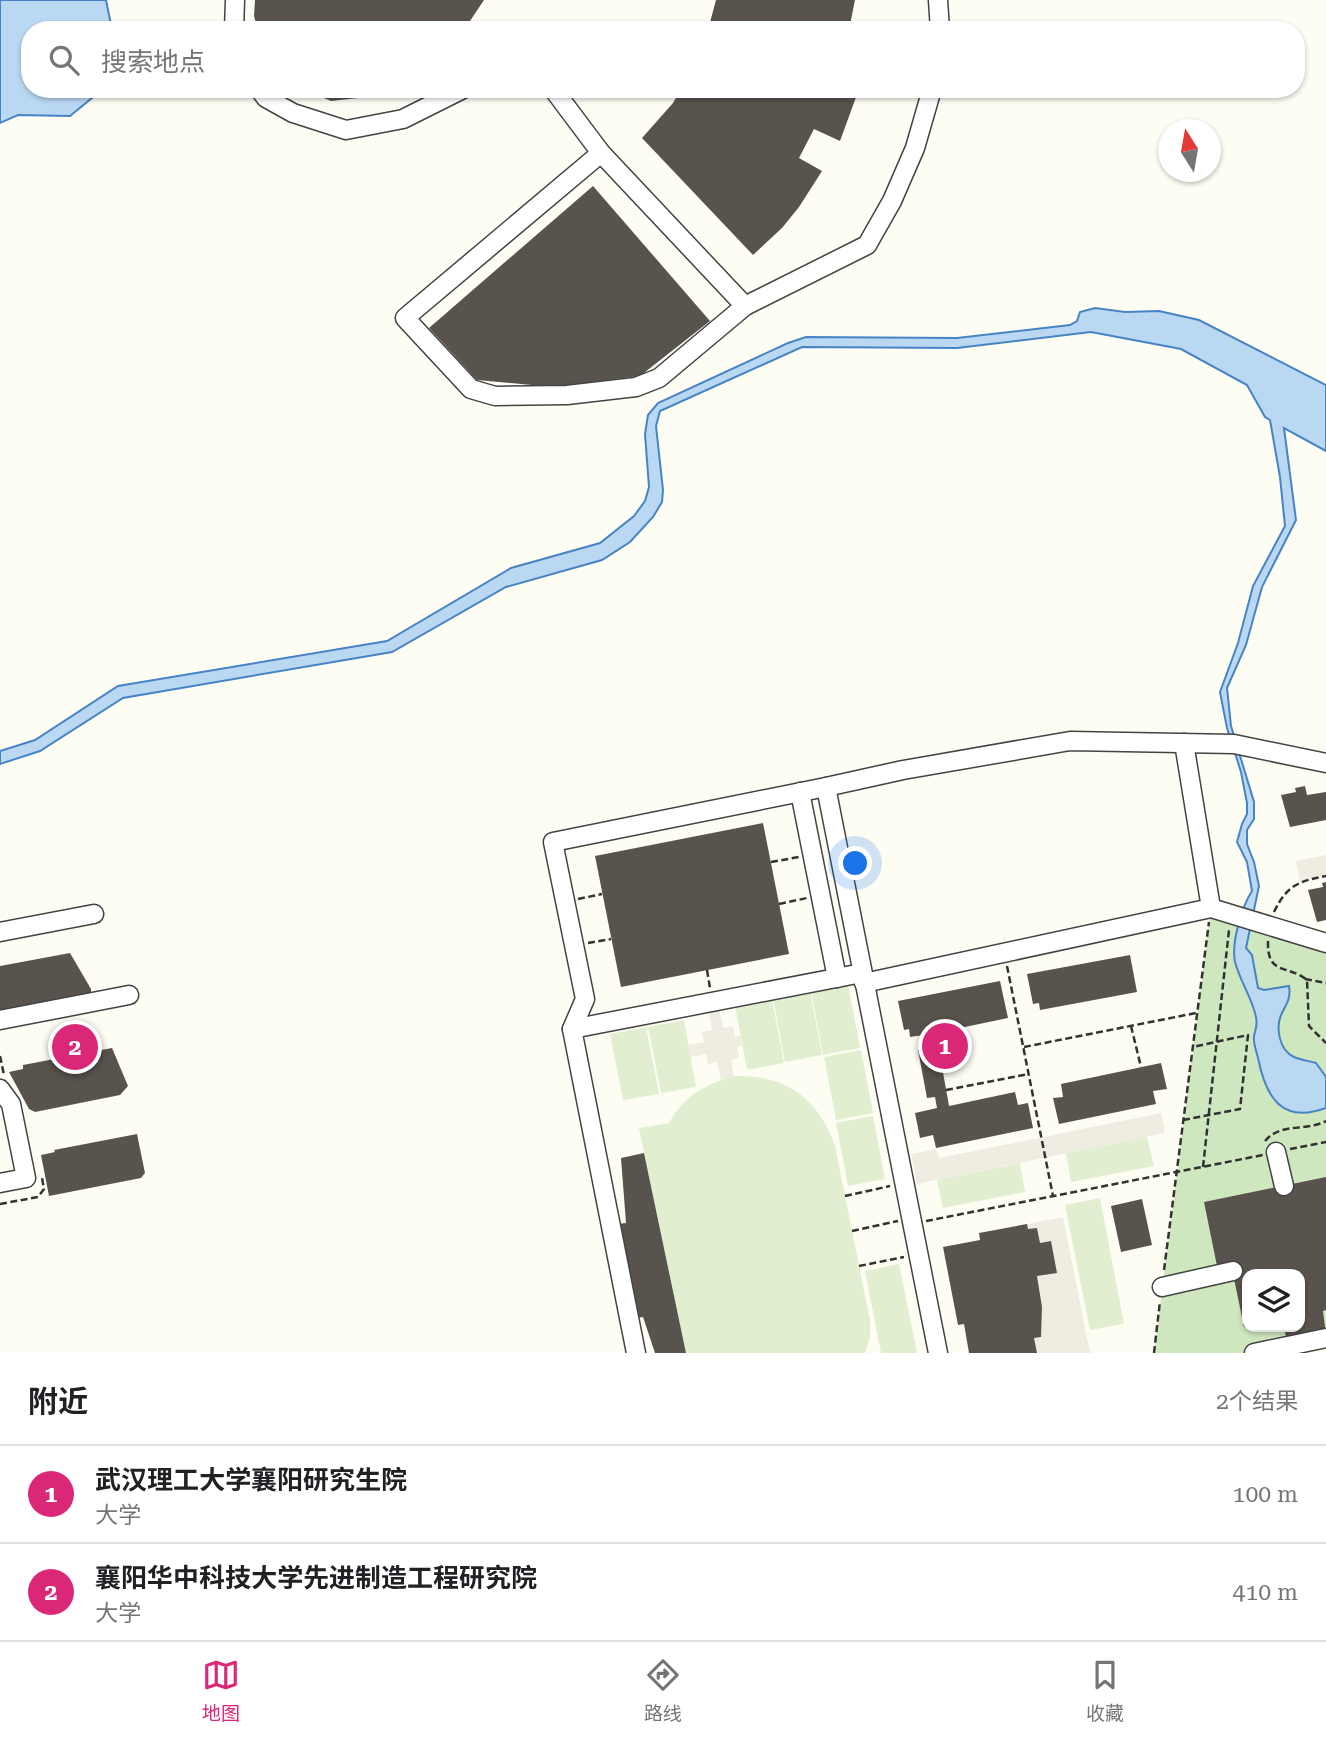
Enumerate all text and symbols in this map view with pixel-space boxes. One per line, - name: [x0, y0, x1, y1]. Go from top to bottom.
- search box: [21, 21, 1305, 98]
- icon: search: [45, 41, 83, 79]
- text: 搜索地点: [101, 47, 205, 77]
- north arrow: [1158, 119, 1221, 182]
- your location: [838, 846, 872, 880]
- pin: 1: [922, 1020, 968, 1072]
- pin: 2: [52, 1021, 98, 1073]
- map controls: [1242, 1269, 1305, 1332]
- button: layers: [1242, 1269, 1305, 1332]
- text: 附近: [28, 1384, 88, 1419]
- text: 2个结果: [1216, 1388, 1298, 1415]
- text: 武汉理工大学襄阳研究生院: [95, 1465, 407, 1495]
- text: 1: [45, 1481, 57, 1508]
- text: 100 m: [1233, 1481, 1298, 1508]
- text: 大学: [95, 1502, 141, 1529]
- text: 襄阳华中科技大学先进制造工程研究院: [95, 1563, 537, 1593]
- text: 2: [45, 1579, 57, 1606]
- text: 410 m: [1233, 1579, 1298, 1606]
- text: 大学: [95, 1600, 141, 1627]
- tab: 地图: [202, 1656, 240, 1725]
- tab: 路线: [644, 1656, 682, 1725]
- tab: 收藏: [1086, 1656, 1124, 1725]

